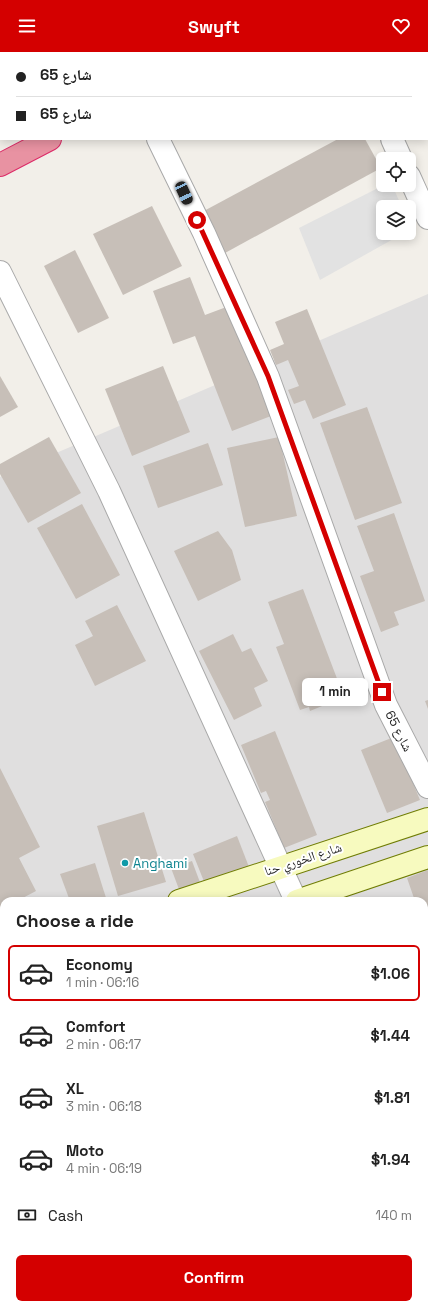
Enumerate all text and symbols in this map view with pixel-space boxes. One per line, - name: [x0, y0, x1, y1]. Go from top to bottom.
- icon: menu: [16, 15, 38, 37]
- text: Swyft: [188, 15, 240, 38]
- icon: heart: [390, 15, 412, 37]
- text: شارع 65: [40, 65, 92, 84]
- text: شارع 65: [40, 104, 92, 123]
- map controls: [376, 152, 416, 240]
- button: locate: [376, 152, 416, 192]
- car: [173, 180, 195, 206]
- button: layers: [376, 200, 416, 240]
- route start: [188, 211, 206, 229]
- callout: 1 min: [302, 678, 368, 706]
- text: 1 min: [319, 683, 351, 700]
- route end: [373, 683, 391, 701]
- street label: شارع 65: [381, 708, 417, 755]
- street label: شارع الخوري حنا: [262, 838, 345, 882]
- place label: Anghami: [133, 855, 187, 872]
- marker: Anghami: [120, 858, 130, 868]
- text: Choose a ride: [16, 909, 134, 932]
- icon: car: [18, 955, 54, 991]
- text: Economy: [66, 955, 133, 974]
- text: $1.06: [371, 964, 410, 983]
- text: 1 min · 06:16: [66, 974, 139, 991]
- icon: car: [18, 1017, 54, 1053]
- text: Comfort: [66, 1017, 126, 1036]
- text: $1.44: [371, 1026, 410, 1045]
- text: 2 min · 06:17: [66, 1036, 141, 1053]
- icon: car: [18, 1079, 54, 1115]
- text: XL: [66, 1079, 84, 1098]
- text: $1.81: [374, 1088, 410, 1107]
- text: 3 min · 06:18: [66, 1098, 142, 1115]
- icon: car: [18, 1141, 54, 1177]
- text: Moto: [66, 1141, 104, 1160]
- text: $1.94: [371, 1150, 410, 1169]
- text: 4 min · 06:19: [66, 1160, 142, 1177]
- icon: cash: [16, 1204, 38, 1226]
- text: Cash: [48, 1206, 83, 1225]
- text: 140 m: [376, 1207, 412, 1224]
- button: Confirm: [16, 1255, 412, 1301]

